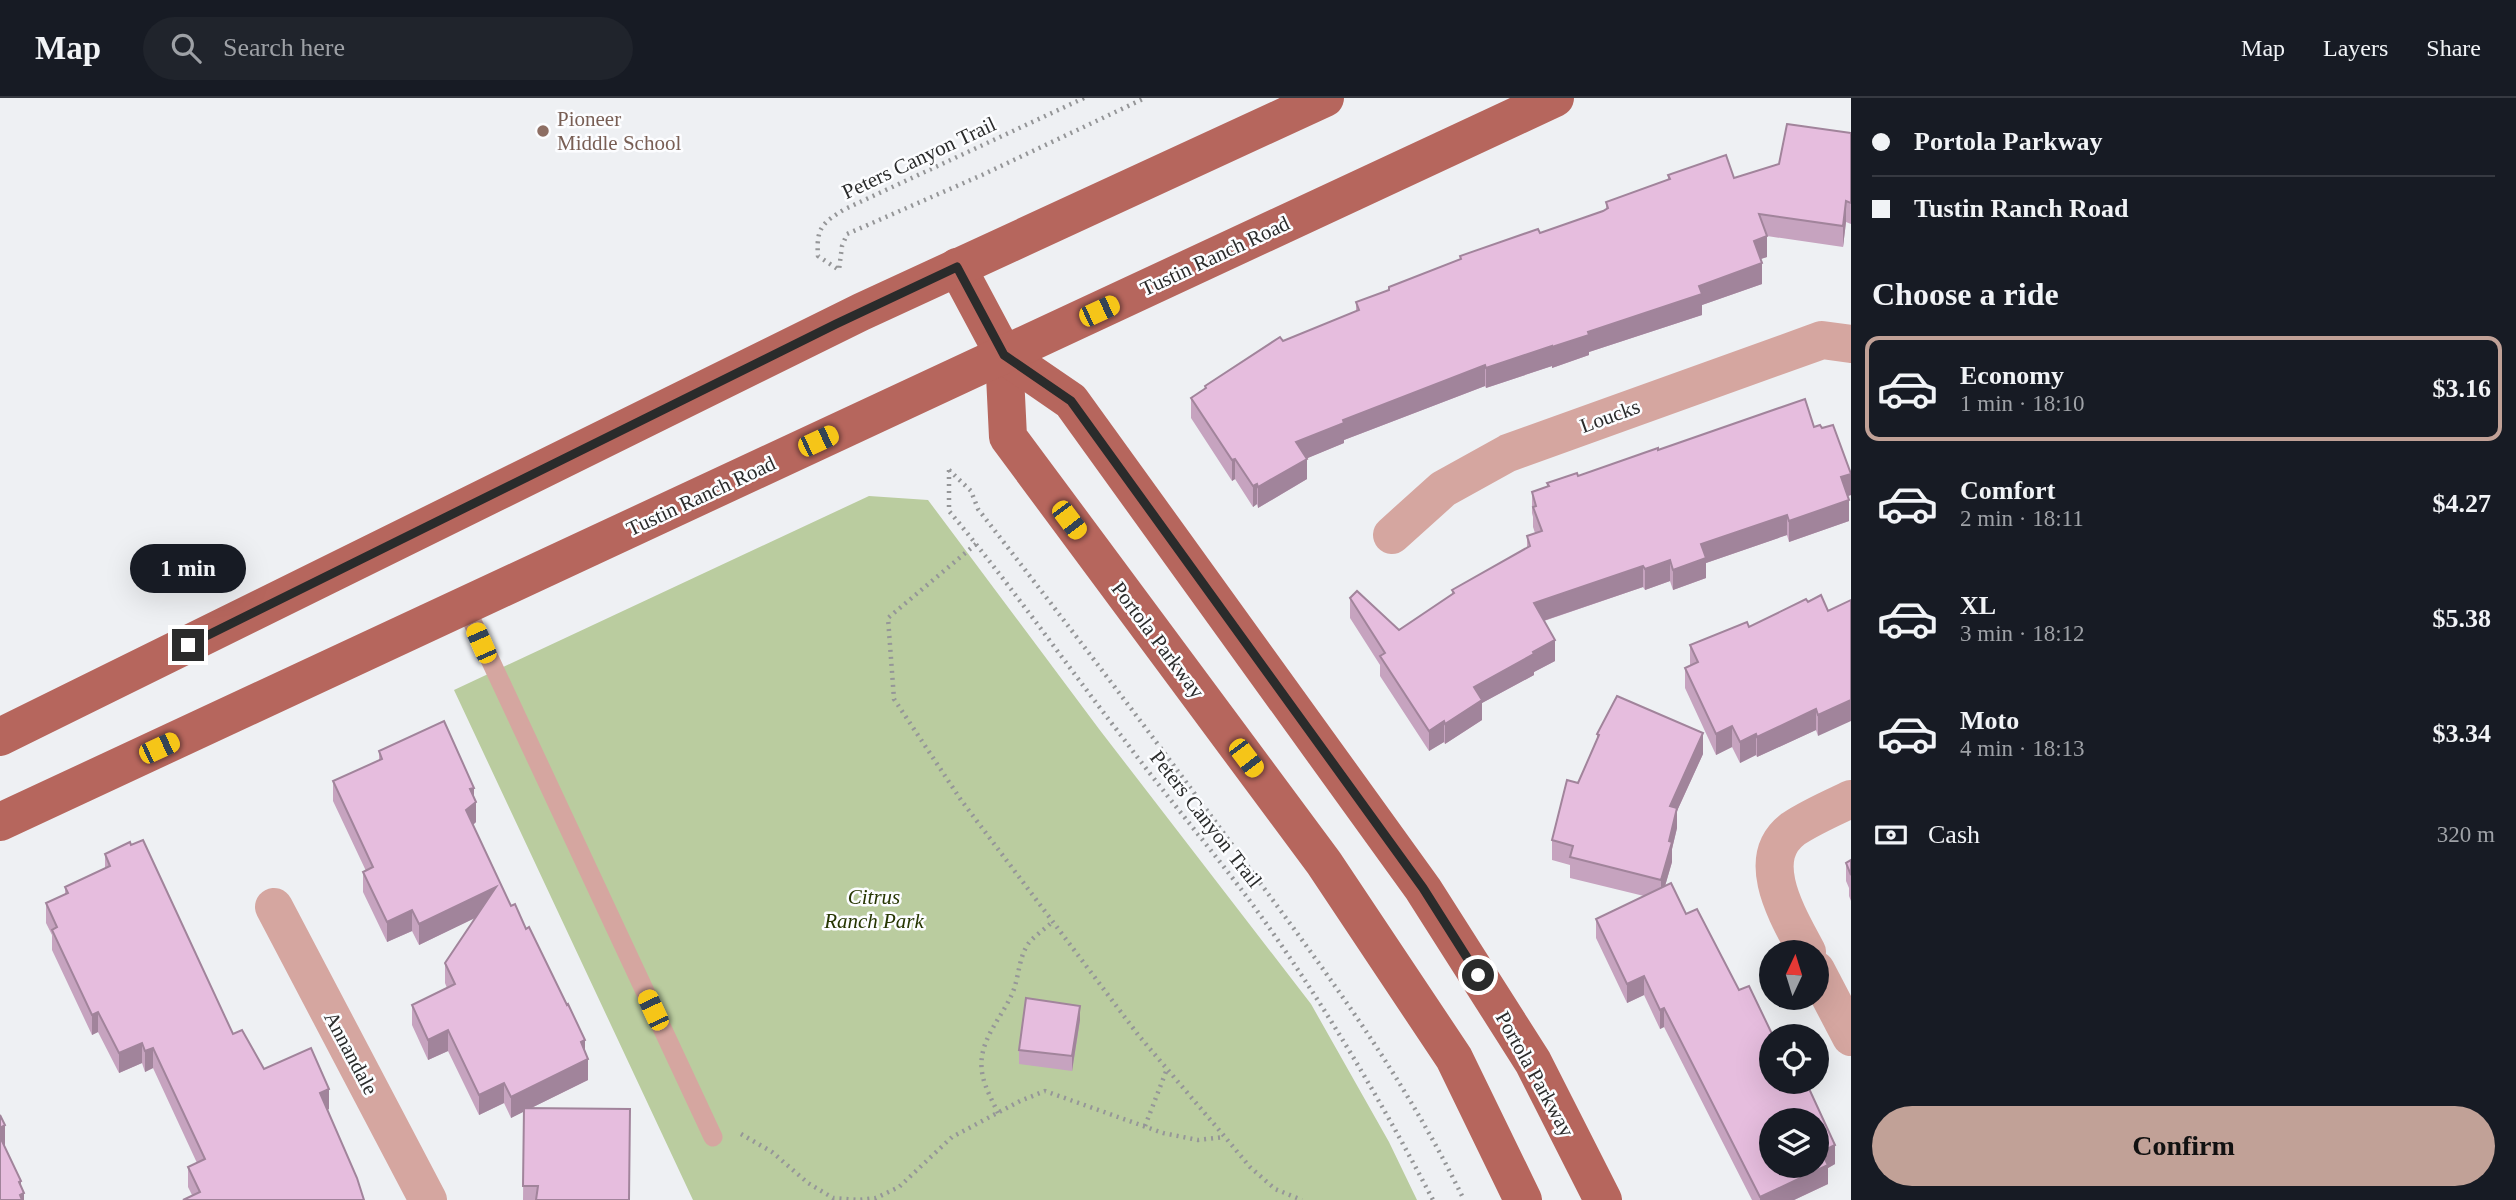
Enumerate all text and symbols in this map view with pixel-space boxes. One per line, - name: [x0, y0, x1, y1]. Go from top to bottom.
- search box: [143, 17, 633, 80]
- icon: search: [167, 29, 205, 67]
- text: Map: [35, 30, 101, 66]
- text: Search here: [223, 33, 345, 62]
- text: Map: [2241, 35, 2285, 61]
- text: Layers: [2323, 35, 2388, 61]
- text: Share: [2426, 35, 2481, 61]
- place label: Pioneer Middle School: [557, 107, 681, 155]
- street label: Peters Canyon Trail: [838, 112, 1000, 204]
- marker: Pioneer Middle School: [535, 123, 551, 139]
- text: Portola Parkway: [1914, 127, 2102, 156]
- text: Tustin Ranch Road: [1914, 194, 2128, 223]
- street label: Tustin Ranch Road: [1137, 211, 1294, 301]
- text: Choose a ride: [1872, 276, 2059, 312]
- car: [1076, 293, 1123, 329]
- icon: car: [1876, 357, 1939, 420]
- text: Economy: [1960, 361, 2064, 390]
- text: $3.16: [2433, 374, 2491, 403]
- text: 1 min · 18:10: [1960, 391, 2085, 416]
- street label: Loucks: [1577, 394, 1643, 438]
- car: [795, 423, 842, 459]
- street label: Tustin Ranch Road: [623, 451, 780, 541]
- icon: car: [1876, 472, 1939, 535]
- text: Comfort: [1960, 476, 2055, 505]
- text: $4.27: [2433, 489, 2491, 518]
- car: [1048, 497, 1091, 543]
- text: 2 min · 18:11: [1960, 506, 2084, 531]
- callout: 1 min: [130, 544, 246, 592]
- text: 1 min: [160, 556, 216, 581]
- street label: Portola Parkway: [1106, 577, 1210, 703]
- icon: car: [1876, 587, 1939, 650]
- text: XL: [1960, 591, 1996, 620]
- text: $5.38: [2433, 604, 2491, 633]
- car: [463, 620, 500, 666]
- text: 3 min · 18:12: [1960, 621, 2085, 646]
- route end: [172, 629, 204, 661]
- icon: car: [1876, 702, 1939, 765]
- text: Moto: [1960, 706, 2019, 735]
- text: $3.34: [2433, 719, 2491, 748]
- car: [136, 730, 183, 766]
- car: [1225, 735, 1268, 781]
- text: 4 min · 18:13: [1960, 736, 2085, 761]
- street label: Peters Canyon Trail: [1145, 746, 1267, 892]
- icon: cash: [1872, 816, 1910, 854]
- text: Cash: [1928, 820, 1980, 849]
- text: 320 m: [2437, 822, 2495, 847]
- park label: Citrus Ranch Park: [823, 885, 925, 933]
- north arrow: [1759, 940, 1829, 1010]
- map controls: [1759, 940, 1829, 1178]
- route start: [1462, 959, 1494, 991]
- car: [635, 987, 672, 1033]
- street label: Annandale: [319, 1007, 383, 1099]
- street label: Portola Parkway: [1491, 1007, 1580, 1141]
- button: locate: [1759, 1024, 1829, 1094]
- button: Confirm: [1872, 1106, 2495, 1186]
- button: layers: [1759, 1108, 1829, 1178]

